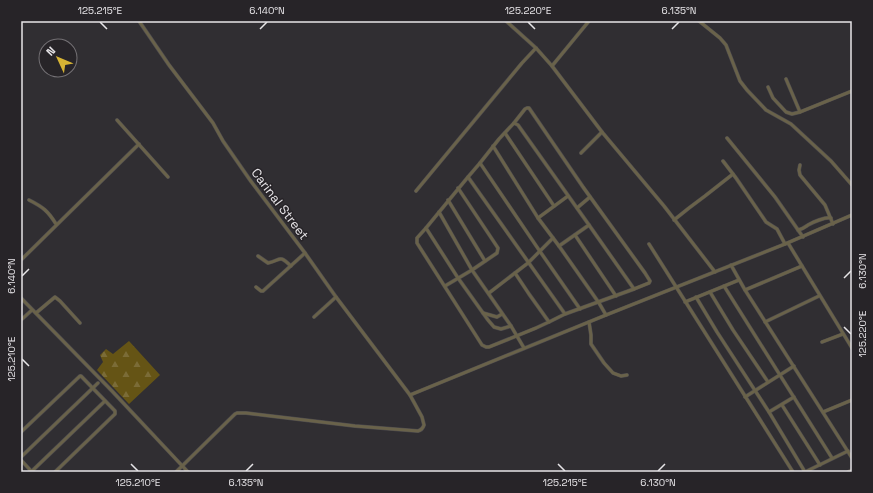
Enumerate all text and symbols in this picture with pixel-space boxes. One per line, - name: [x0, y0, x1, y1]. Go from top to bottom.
- text: 125.215°E: [78, 4, 123, 17]
- text: 6.140°N: [249, 4, 285, 17]
- text: 125.220°E: [505, 4, 552, 17]
- text: 6.135°N: [662, 4, 696, 17]
- north arrow: [38, 38, 78, 78]
- text: N: [43, 44, 58, 59]
- street label: Carinal Street: [247, 165, 313, 243]
- text: 6.130°N: [856, 253, 869, 289]
- text: 6.140°N: [5, 258, 18, 294]
- text: 125.220°E: [856, 310, 869, 357]
- text: 125.210°E: [5, 336, 18, 381]
- text: 125.210°E: [116, 476, 161, 489]
- text: 6.135°N: [229, 476, 263, 489]
- text: 125.215°E: [543, 476, 588, 489]
- text: 6.130°N: [640, 476, 676, 489]

